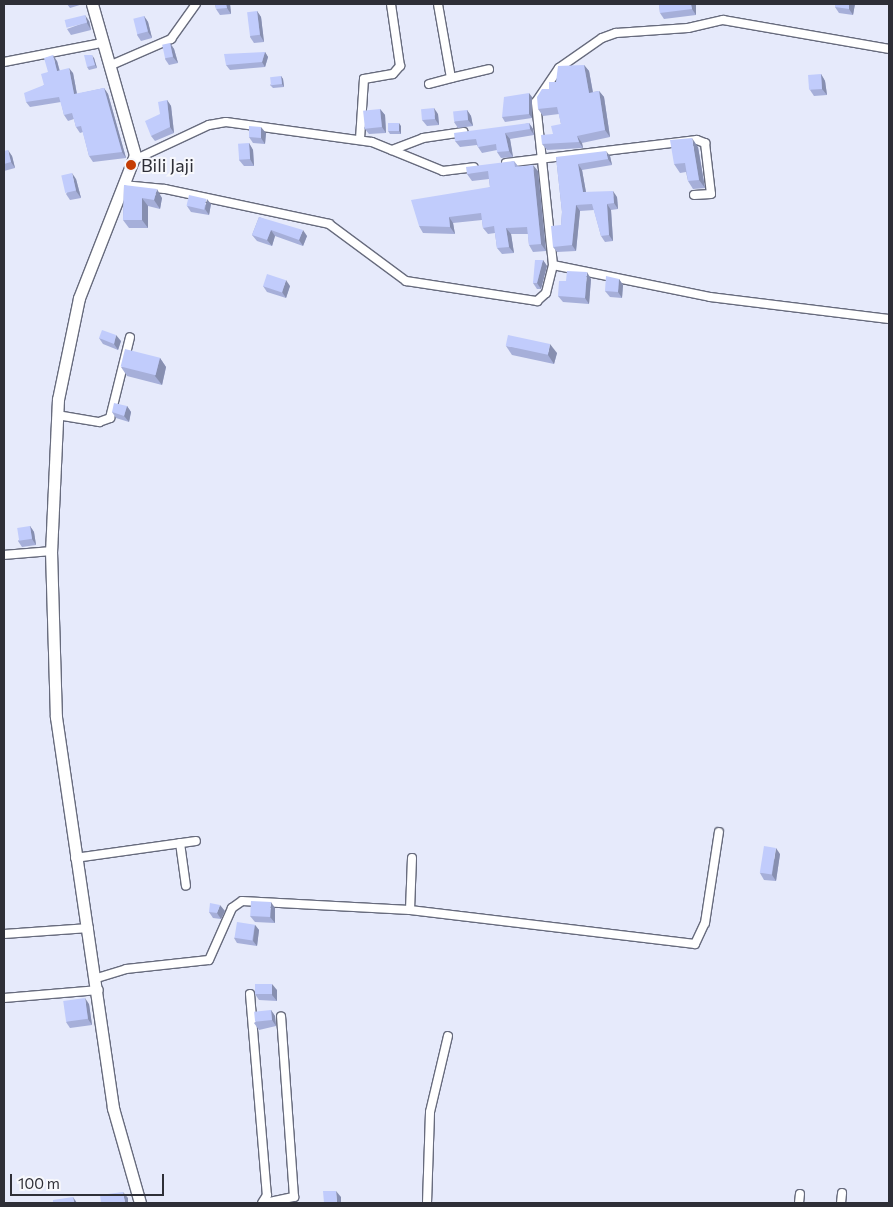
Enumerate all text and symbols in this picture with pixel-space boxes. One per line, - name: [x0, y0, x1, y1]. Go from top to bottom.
- place label: Bili Jaji: [141, 154, 194, 176]
- marker: Bili Jaji: [125, 159, 137, 171]
- scale bar: [12, 1164, 166, 1196]
- text: 100 m: [18, 1174, 60, 1192]

